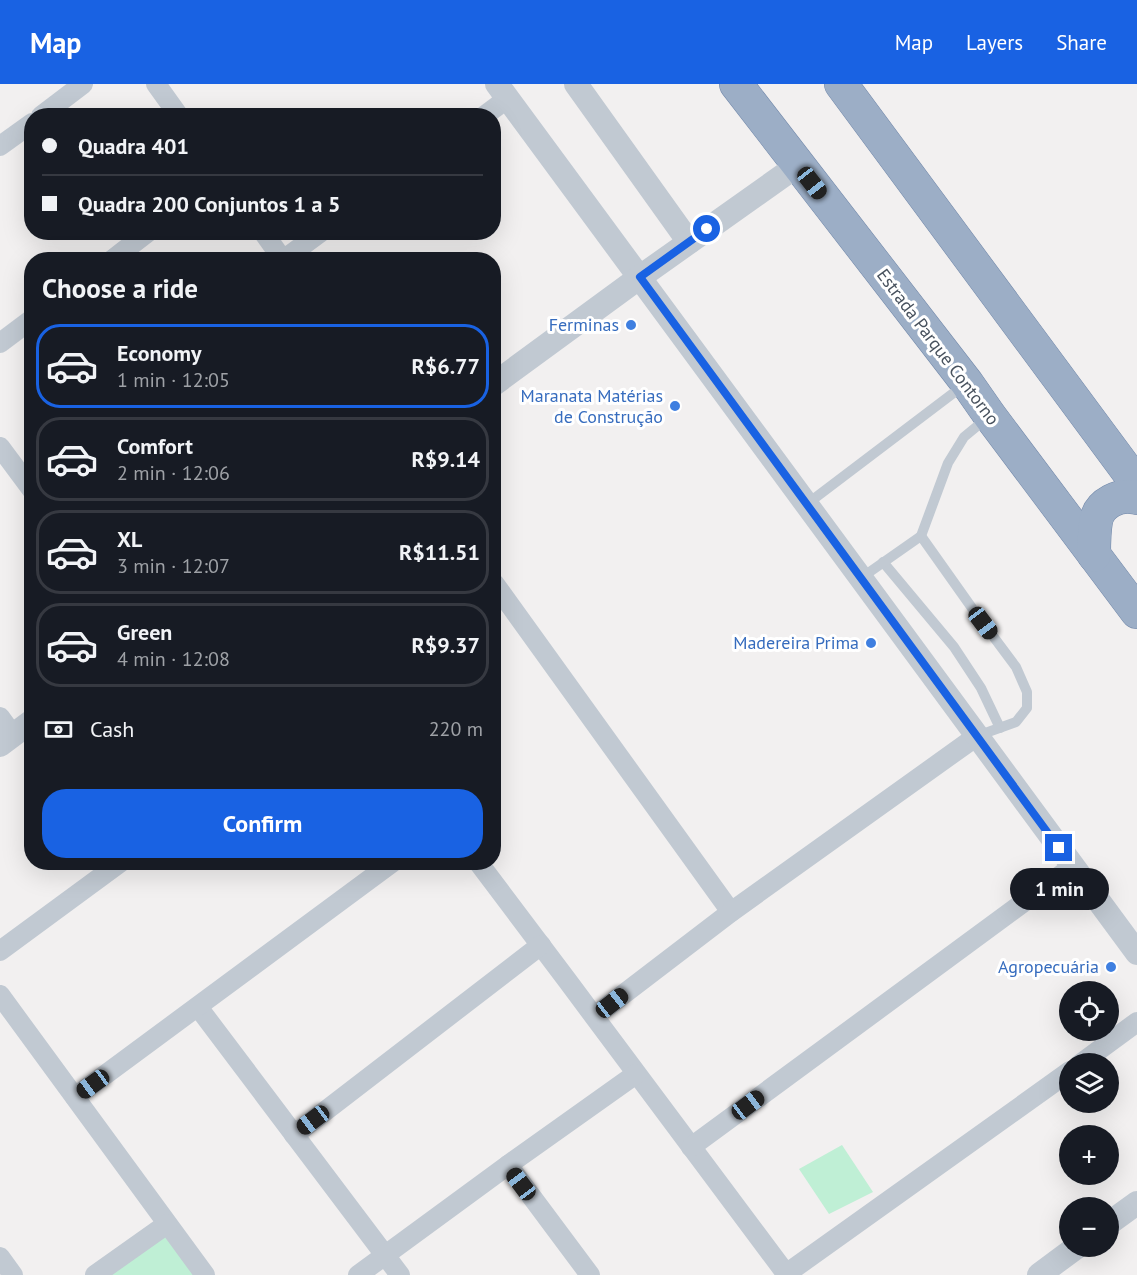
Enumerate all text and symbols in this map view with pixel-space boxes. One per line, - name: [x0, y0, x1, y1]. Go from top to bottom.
- text: Map: [30, 24, 81, 61]
- text: Map: [895, 29, 933, 56]
- text: Layers: [966, 29, 1023, 56]
- text: Share: [1056, 29, 1107, 56]
- text: Quadra 401: [78, 132, 189, 160]
- car: [794, 163, 830, 203]
- text: Quadra 200 Conjuntos 1 a 5: [78, 190, 341, 218]
- route start: [693, 215, 720, 242]
- street label: Estrada Parque Contorno: [872, 264, 1005, 429]
- text: Choose a ride: [42, 271, 198, 305]
- place label: Ferminas: [549, 313, 619, 336]
- marker: Ferminas: [624, 318, 638, 332]
- icon: car: [45, 339, 99, 393]
- text: Economy: [117, 339, 201, 367]
- text: R$6.77: [411, 352, 480, 380]
- text: 1 min · 12:05: [117, 367, 230, 393]
- place label: Maranata Matérias de Construção: [521, 384, 663, 428]
- marker: Maranata Matérias de Construção: [668, 399, 682, 413]
- icon: car: [45, 432, 99, 486]
- text: Comfort: [117, 432, 193, 460]
- text: R$9.14: [411, 445, 480, 473]
- text: 2 min · 12:06: [117, 460, 230, 486]
- icon: car: [45, 525, 99, 579]
- text: XL: [117, 525, 142, 553]
- text: R$11.51: [399, 538, 480, 566]
- text: 3 min · 12:07: [117, 553, 230, 579]
- car: [965, 603, 1001, 643]
- icon: car: [45, 618, 99, 672]
- text: Green: [117, 618, 172, 646]
- text: R$9.37: [411, 631, 480, 659]
- place label: Madereira Prima: [733, 631, 859, 654]
- marker: Madereira Prima: [864, 636, 878, 650]
- text: 4 min · 12:08: [117, 646, 230, 672]
- icon: cash: [42, 713, 75, 746]
- text: Cash: [90, 715, 134, 743]
- text: 220 m: [429, 716, 483, 742]
- button: Confirm: [42, 789, 483, 858]
- route end: [1045, 834, 1072, 861]
- callout: 1 min: [1010, 869, 1108, 911]
- text: 1 min: [1035, 876, 1084, 902]
- place label: Agropecuária: [998, 955, 1099, 978]
- marker: Agropecuária: [1104, 960, 1118, 974]
- map controls: [1059, 981, 1119, 1257]
- button: locate: [1059, 981, 1119, 1041]
- car: [592, 985, 632, 1021]
- button: layers: [1059, 1053, 1119, 1113]
- car: [73, 1066, 113, 1102]
- car: [728, 1087, 768, 1123]
- car: [293, 1102, 333, 1138]
- button: +: [1059, 1125, 1119, 1185]
- car: [503, 1164, 539, 1204]
- button: −: [1059, 1197, 1119, 1257]

